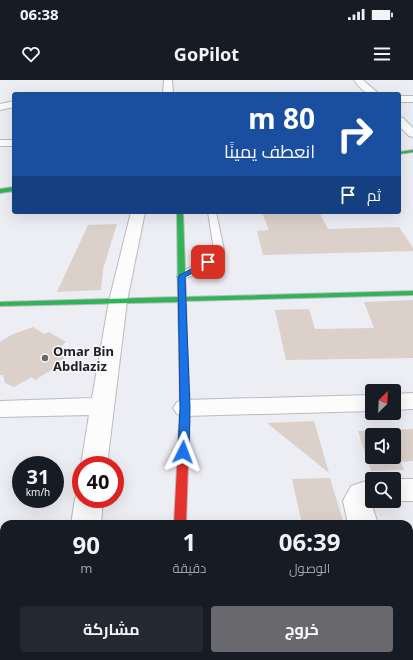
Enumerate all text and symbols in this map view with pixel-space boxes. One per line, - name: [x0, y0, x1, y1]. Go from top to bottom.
- text: 06:38: [20, 4, 59, 24]
- text: GoPilot: [174, 42, 239, 66]
- icon: heart: [20, 43, 42, 65]
- icon: menu: [371, 43, 393, 65]
- text: 80 m: [248, 99, 315, 137]
- icon: right: [329, 108, 381, 160]
- text: انعطف يمينًا: [224, 139, 315, 163]
- icon: arrive: [337, 184, 359, 206]
- text: ثم: [367, 185, 381, 205]
- pin: [191, 245, 225, 279]
- icon: arrive: [197, 251, 219, 273]
- place label: Omar Bin Abdlaziz: [53, 342, 114, 375]
- marker: Omar Bin Abdlaziz: [40, 353, 50, 363]
- north arrow: [365, 384, 401, 420]
- map controls: [365, 384, 401, 508]
- button: sound: [365, 428, 401, 464]
- position arrow: [162, 431, 204, 473]
- speed limit sign: 40: [72, 456, 124, 508]
- text: 31: [27, 463, 49, 490]
- button: search: [365, 472, 401, 508]
- text: km/h: [26, 485, 50, 499]
- text: 1: [183, 525, 196, 558]
- text: 06:39: [279, 525, 341, 558]
- text: 90: [73, 528, 100, 561]
- text: m: [80, 559, 92, 577]
- text: دقيقة: [173, 559, 206, 577]
- text: الوصول: [289, 559, 330, 577]
- button: مشاركة: [20, 606, 203, 652]
- button: خروج: [211, 606, 393, 652]

